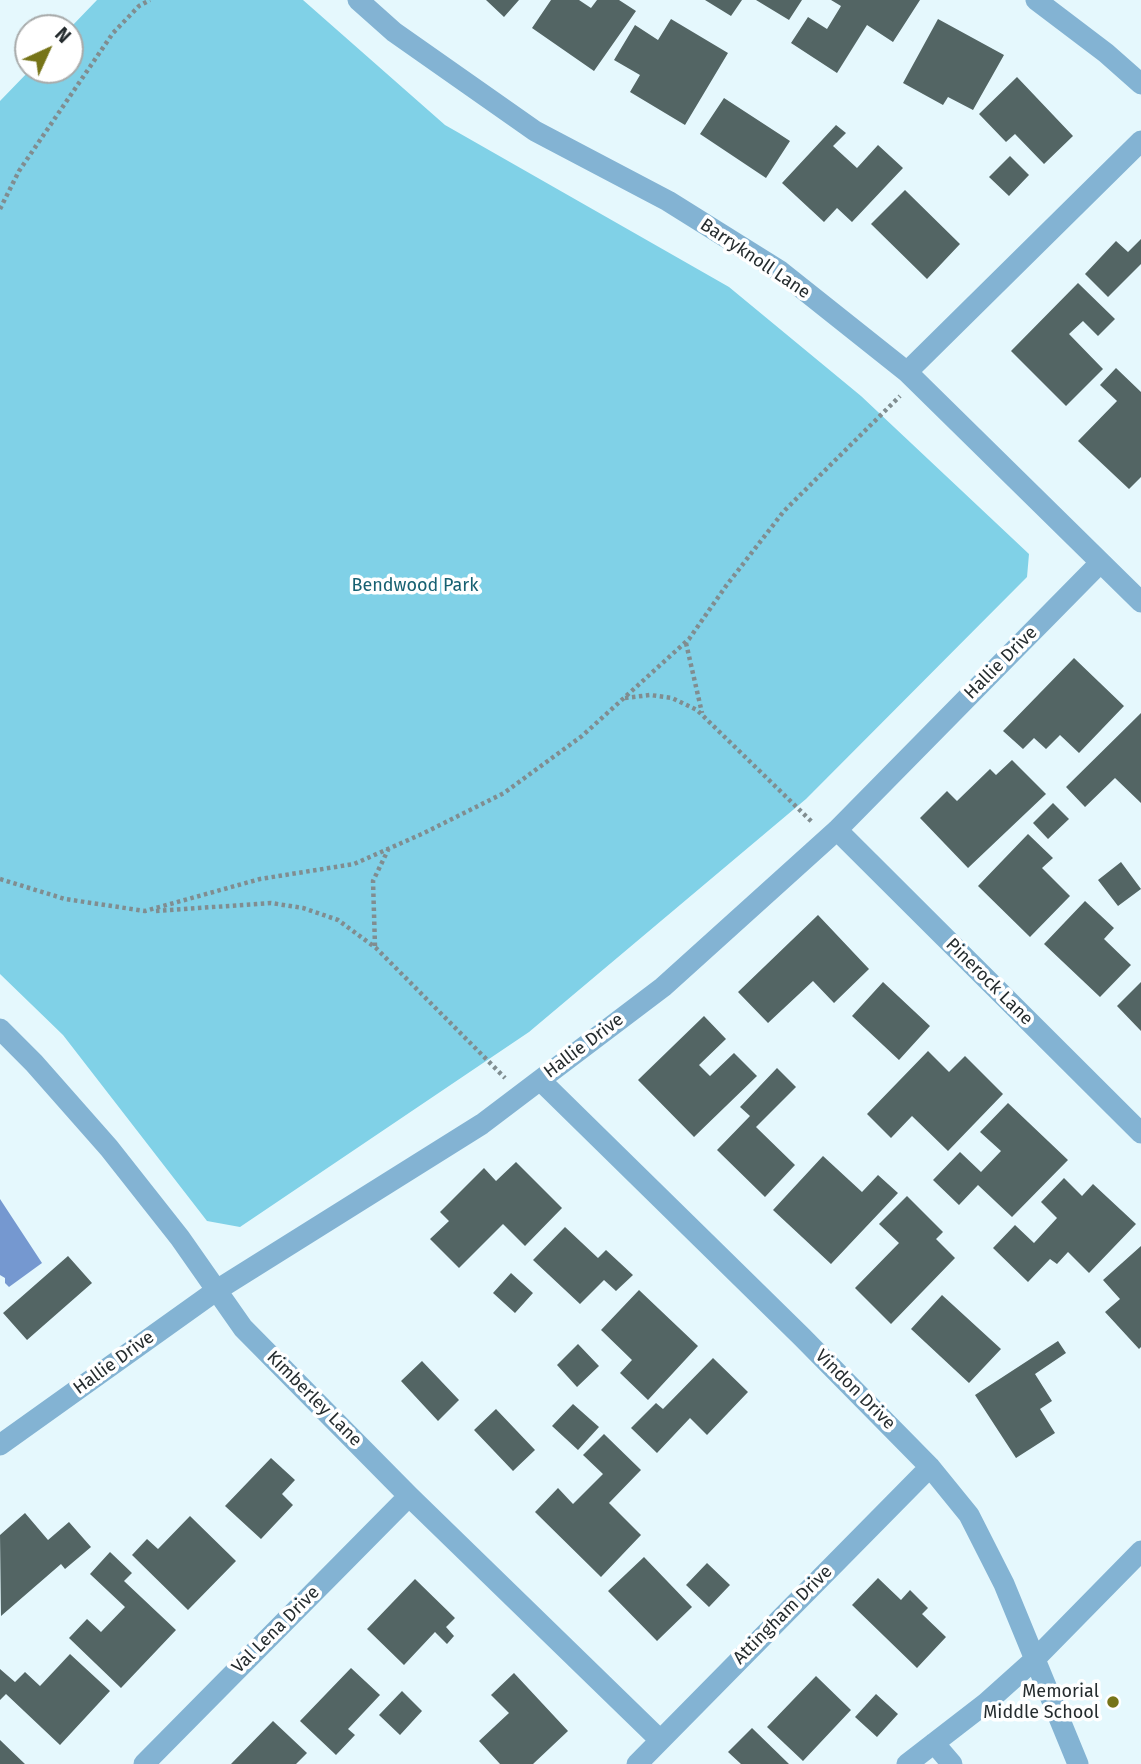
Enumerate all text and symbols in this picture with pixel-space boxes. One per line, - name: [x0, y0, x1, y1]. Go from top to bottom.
- north arrow: [14, 14, 84, 84]
- text: N: [50, 23, 75, 48]
- street label: Barryknoll Lane: [696, 214, 814, 304]
- park label: Bendwood Park: [352, 575, 478, 597]
- street label: Hallie Drive: [960, 622, 1042, 704]
- street label: Pinerock Lane: [941, 934, 1037, 1030]
- street label: Hallie Drive: [540, 1009, 628, 1083]
- street label: Hallie Drive: [70, 1327, 158, 1399]
- street label: Vindon Drive: [810, 1345, 900, 1435]
- street label: Kimberley Lane: [262, 1347, 366, 1451]
- street label: Attingham Drive: [729, 1561, 837, 1669]
- street label: Val Lena Drive: [228, 1582, 324, 1678]
- place label: Memorial Middle School: [983, 1681, 1099, 1724]
- marker: Memorial Middle School: [1105, 1694, 1121, 1710]

